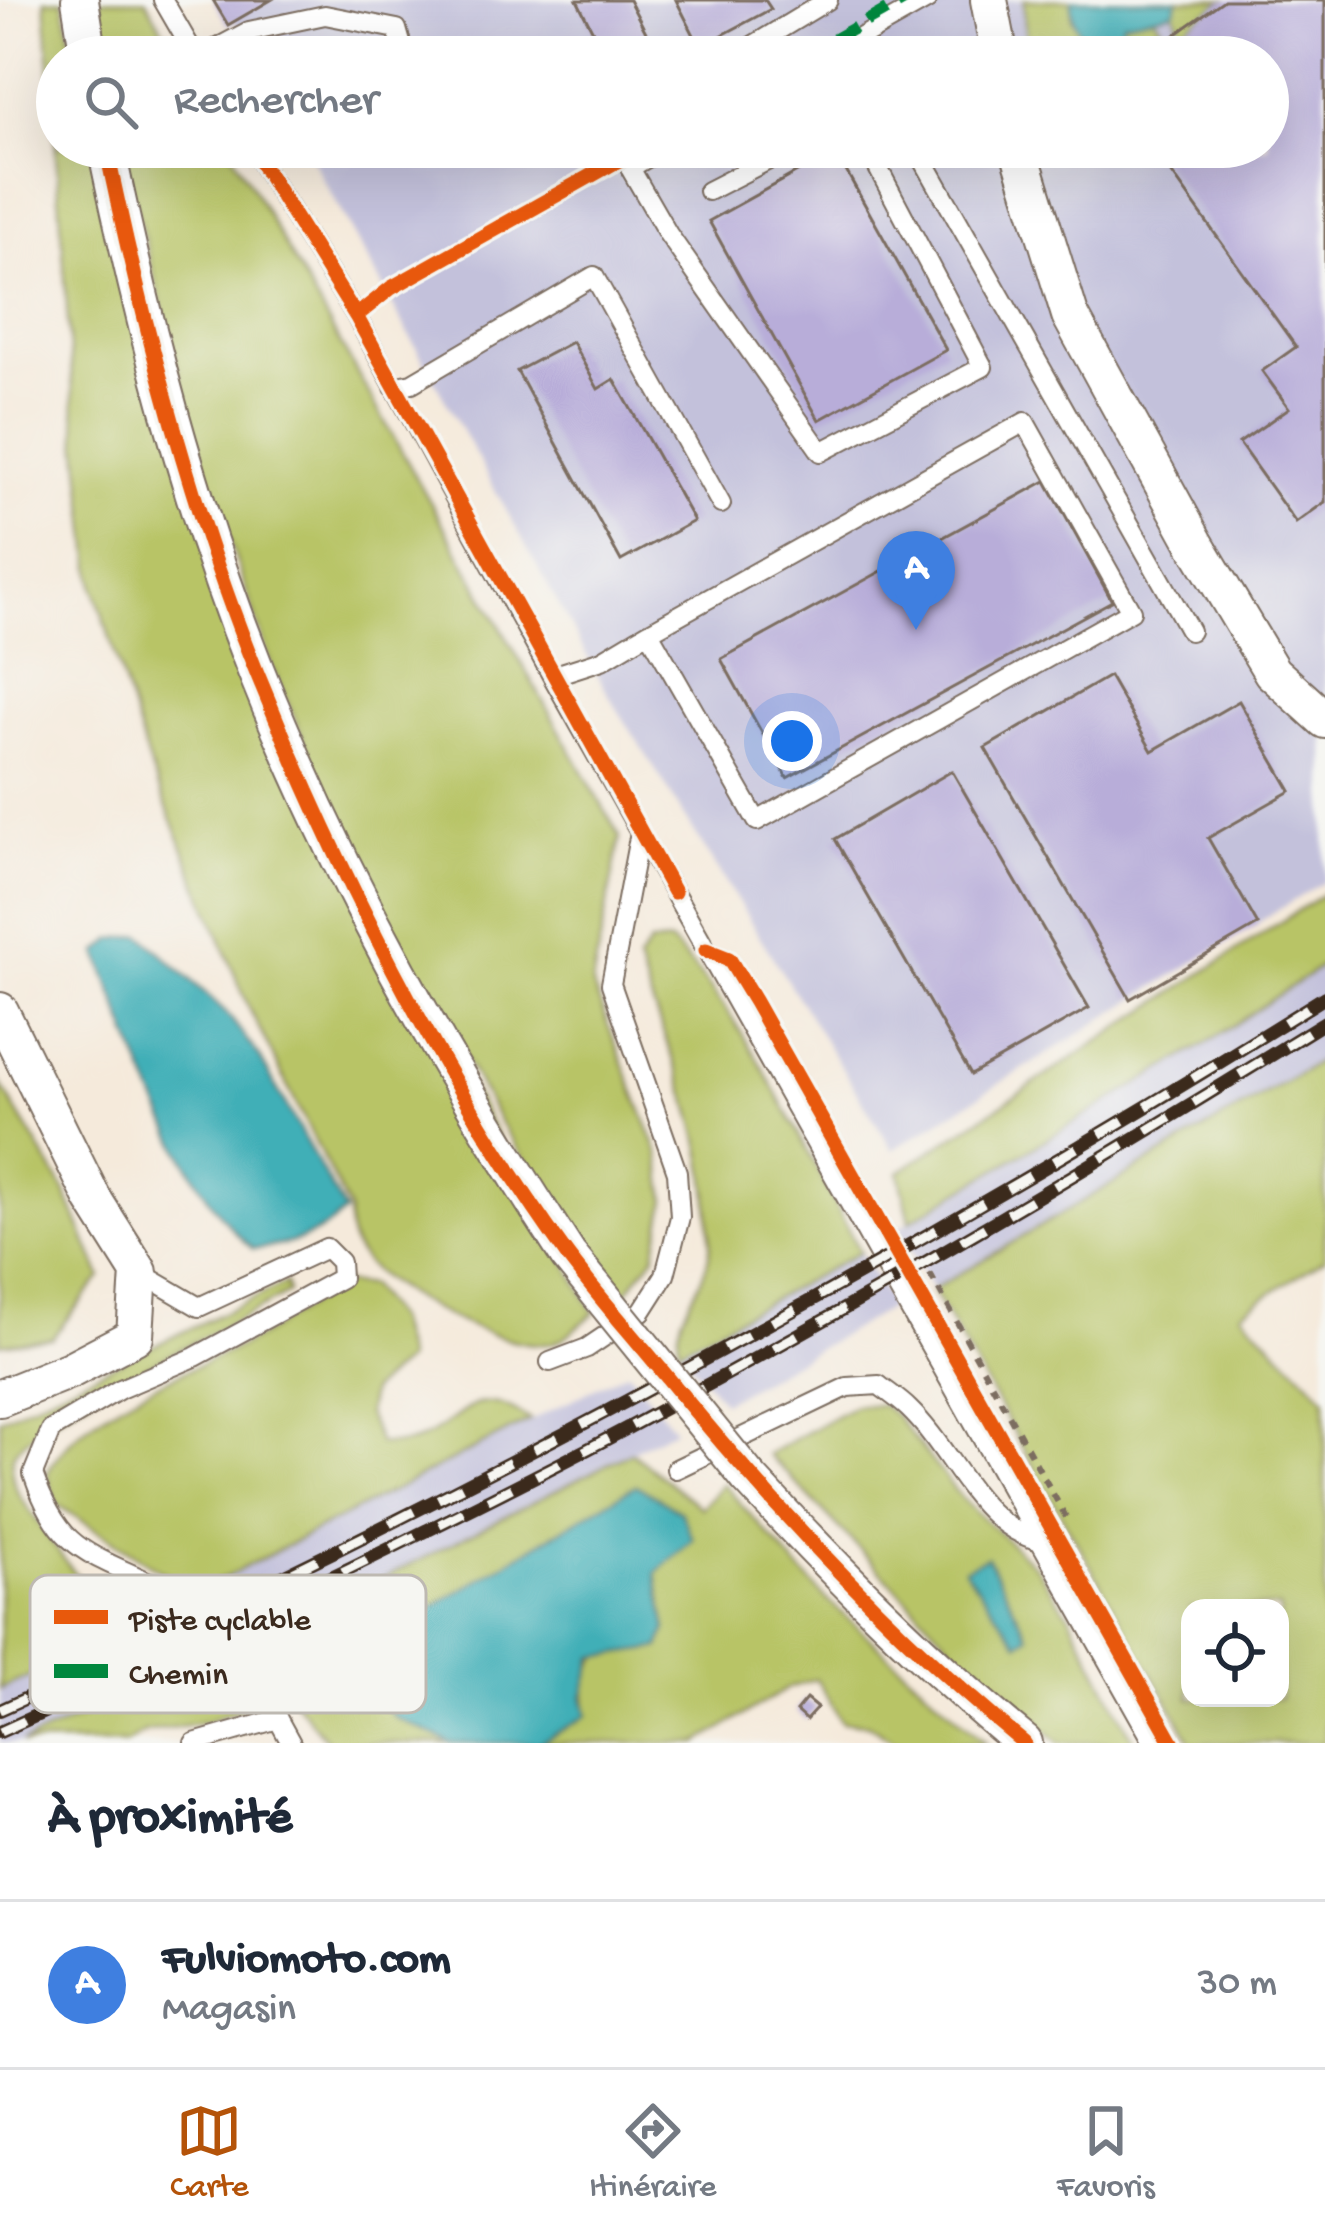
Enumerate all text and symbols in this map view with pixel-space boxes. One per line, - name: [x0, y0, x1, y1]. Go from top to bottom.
- search box: [36, 36, 1289, 168]
- icon: search: [78, 69, 144, 135]
- text: Rechercher: [174, 76, 378, 129]
- pin: A: [877, 531, 955, 630]
- your location: [762, 711, 822, 771]
- legend: [30, 1575, 426, 1713]
- map controls: [1181, 1599, 1289, 1707]
- button: locate: [1181, 1599, 1289, 1707]
- text: Piste cyclable: [128, 1604, 312, 1642]
- text: Chemin: [129, 1658, 228, 1696]
- text: À proximité: [48, 1791, 292, 1851]
- text: Fulviomoto.com: [162, 1935, 451, 1988]
- text: A: [75, 1962, 99, 2008]
- text: 30 m: [1198, 1962, 1277, 2008]
- text: Magasin: [162, 1988, 296, 2034]
- tab: Carte: [170, 2098, 249, 2208]
- tab: Itinéraire: [589, 2098, 716, 2208]
- tab: Favoris: [1057, 2098, 1155, 2208]

